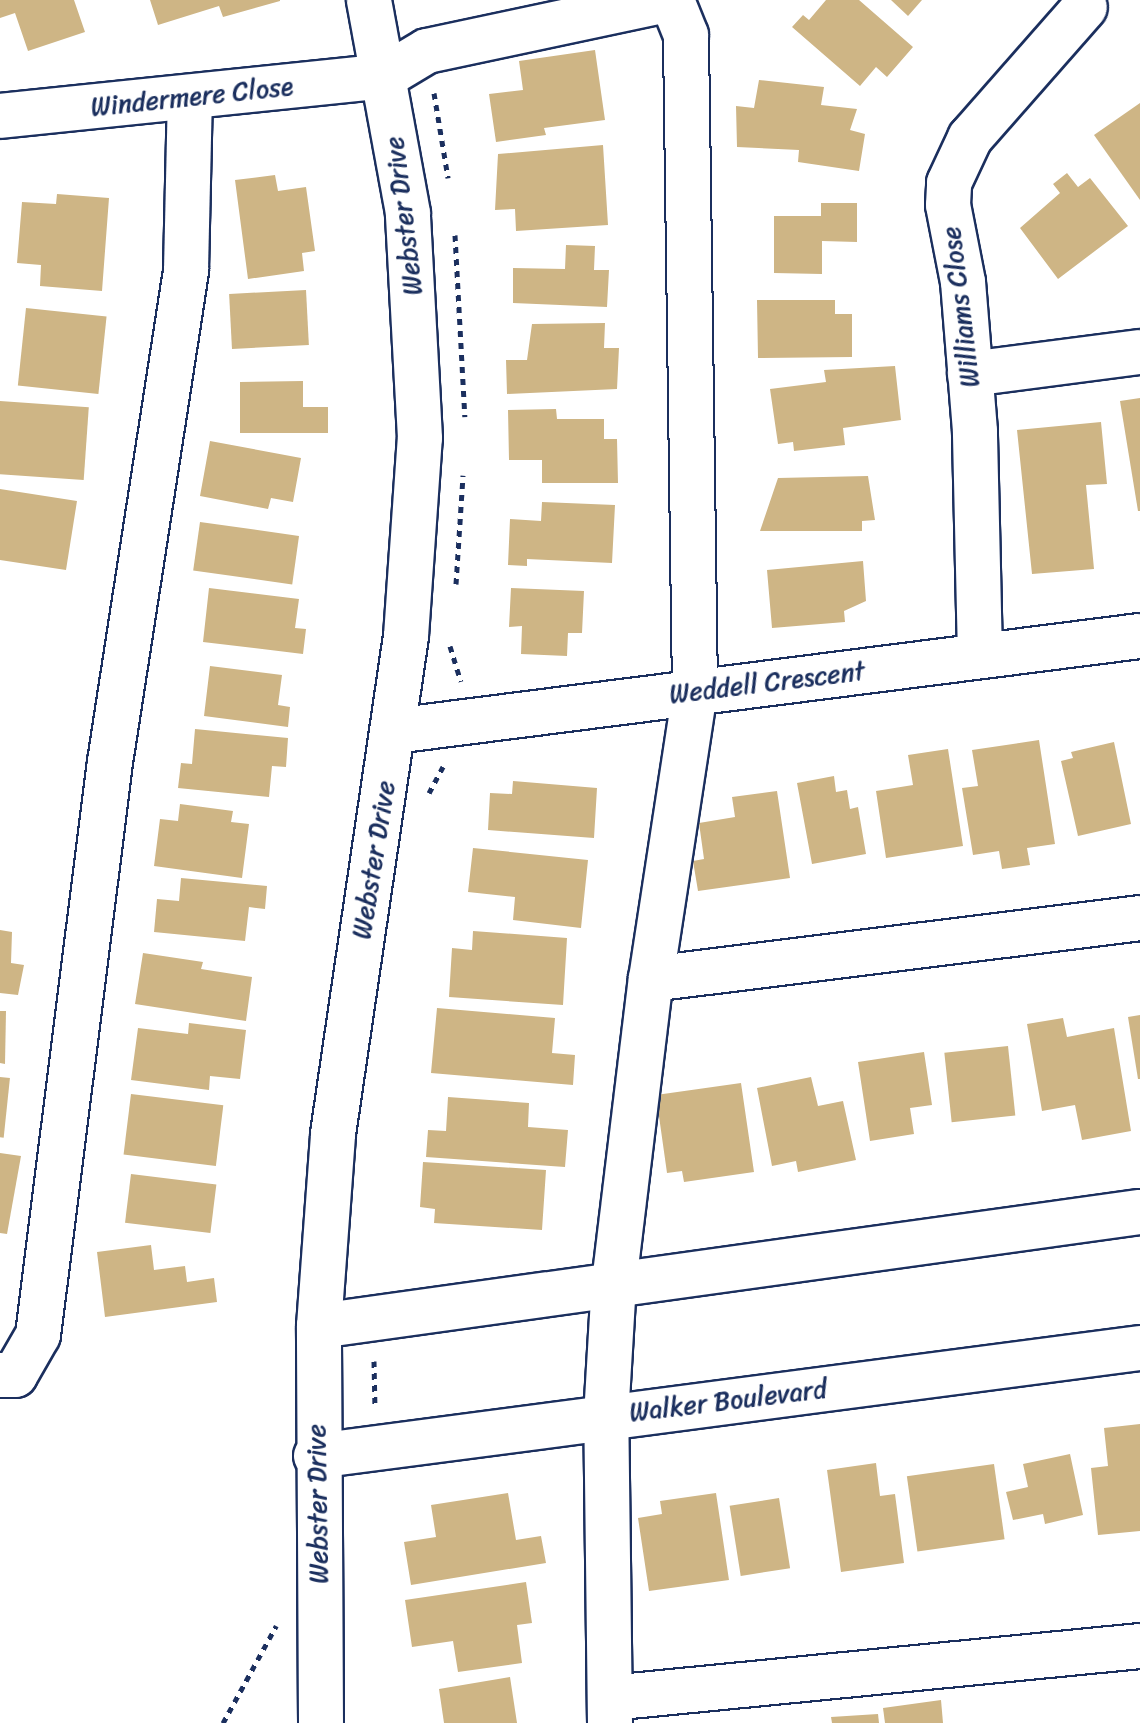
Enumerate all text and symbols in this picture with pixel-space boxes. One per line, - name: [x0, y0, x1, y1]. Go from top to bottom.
- street label: Windermere Close: [89, 71, 295, 123]
- street label: Webster Drive: [379, 135, 429, 297]
- street label: Williams Close: [936, 224, 986, 390]
- street label: Weddell Crescent: [666, 655, 868, 711]
- street label: Webster Drive: [346, 779, 402, 941]
- street label: Walker Boulevard: [628, 1373, 828, 1429]
- street label: Webster Drive: [301, 1424, 335, 1584]

